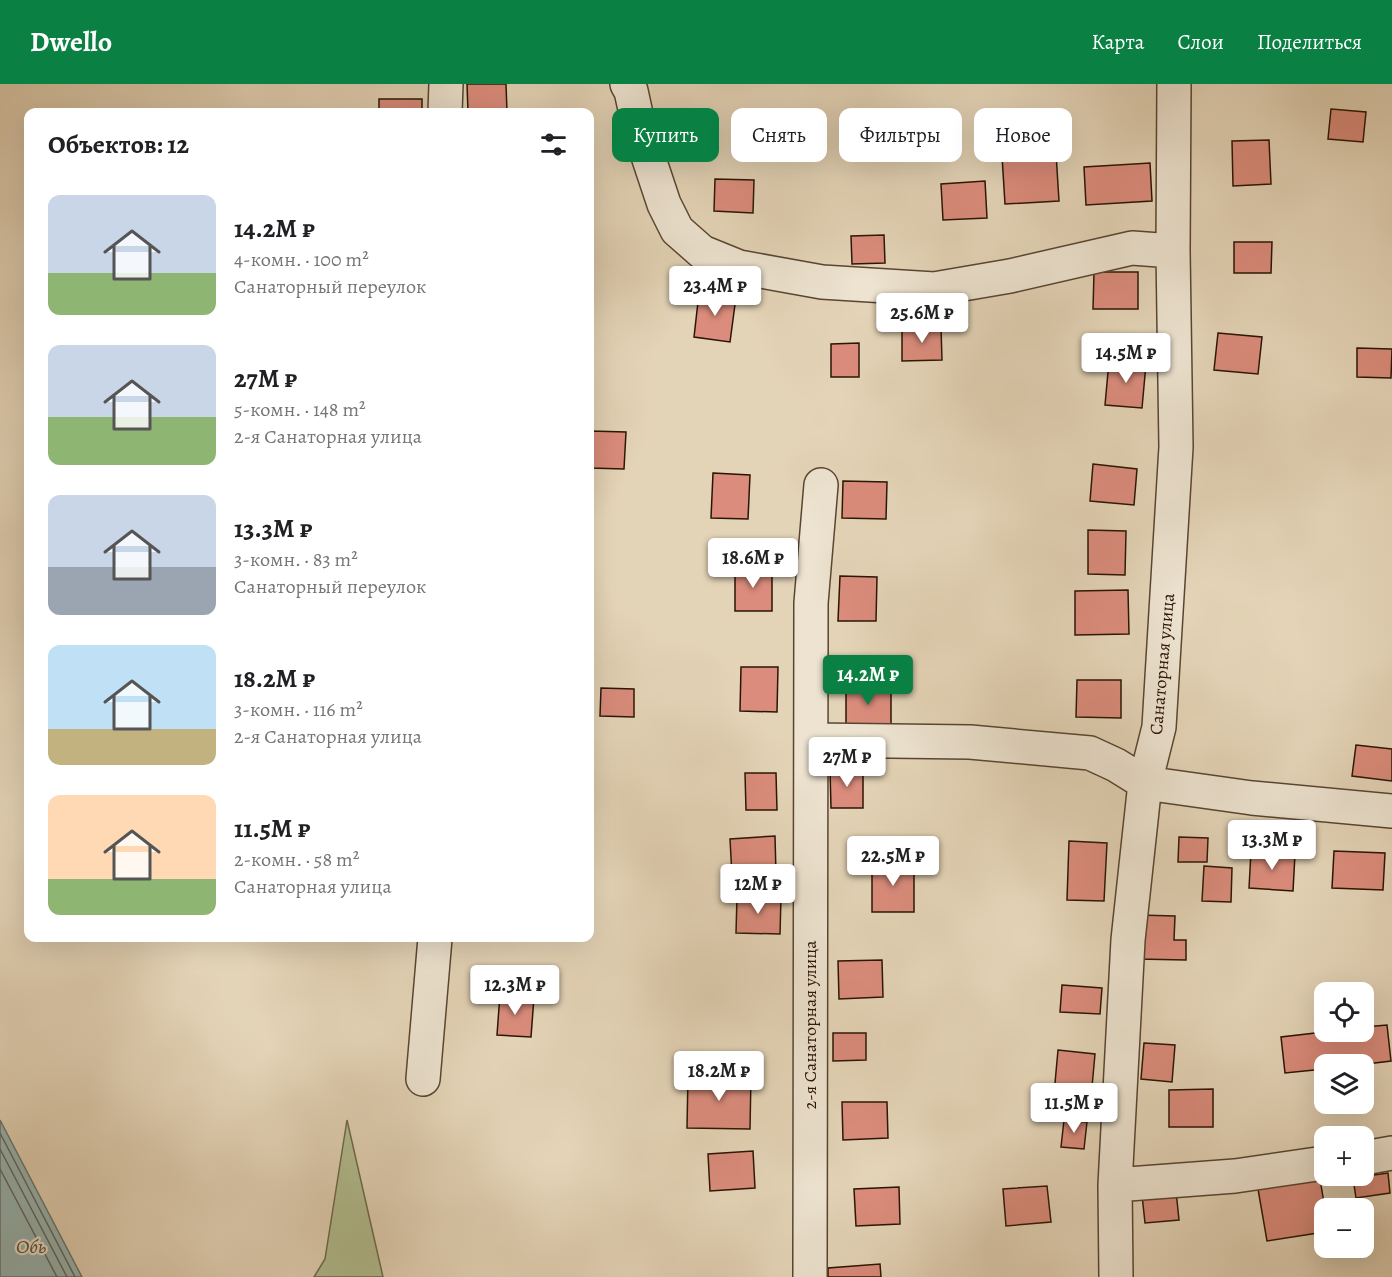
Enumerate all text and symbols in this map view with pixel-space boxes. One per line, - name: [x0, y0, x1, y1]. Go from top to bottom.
- text: Dwello: [30, 23, 112, 61]
- text: Карта: [1091, 28, 1144, 56]
- text: Слои: [1177, 28, 1224, 56]
- text: Поделиться: [1257, 28, 1362, 56]
- chip: Купить: [612, 108, 719, 162]
- chip: Снять: [731, 108, 827, 162]
- chip: Фильтры: [839, 108, 962, 162]
- chip: Новое: [974, 108, 1072, 162]
- text: Объектов: 12: [48, 127, 189, 162]
- icon: filters: [537, 128, 570, 161]
- text: 14.2M ₽: [234, 211, 315, 246]
- icon: home: [96, 219, 168, 291]
- text: 4-комн. · 100 m²: [234, 246, 369, 273]
- pin: 23.4M ₽: [660, 266, 770, 317]
- text: 23.4M ₽: [683, 272, 747, 299]
- text: Санаторный переулок: [234, 273, 426, 300]
- pin: 25.6M ₽: [867, 293, 977, 344]
- text: 25.6M ₽: [890, 299, 954, 326]
- pin: 14.5M ₽: [1071, 333, 1181, 384]
- text: 14.5M ₽: [1095, 339, 1157, 366]
- text: 27M ₽: [234, 361, 297, 396]
- icon: home: [96, 369, 168, 441]
- text: 5-комн. · 148 m²: [234, 396, 366, 423]
- text: 2-я Санаторная улица: [234, 423, 422, 450]
- text: 13.3M ₽: [234, 511, 312, 546]
- icon: home: [96, 519, 168, 591]
- pin: 18.6M ₽: [698, 538, 808, 589]
- text: 18.6M ₽: [722, 544, 784, 571]
- text: 3-комн. · 83 m²: [234, 546, 358, 573]
- text: Санаторный переулок: [234, 573, 426, 600]
- street label: Санаторная улица: [1144, 592, 1180, 736]
- pin: 14.2M ₽: [813, 655, 923, 706]
- text: 18.2M ₽: [234, 661, 315, 696]
- text: 14.2M ₽: [837, 661, 899, 688]
- icon: home: [96, 669, 168, 741]
- text: 3-комн. · 116 m²: [234, 696, 363, 723]
- text: 2-я Санаторная улица: [234, 723, 422, 750]
- pin: 27M ₽: [805, 737, 889, 788]
- text: 27M ₽: [823, 743, 871, 770]
- text: 11.5M ₽: [234, 811, 310, 846]
- icon: home: [96, 819, 168, 891]
- pin: 13.3M ₽: [1217, 820, 1327, 871]
- text: 13.3M ₽: [1242, 826, 1302, 853]
- pin: 22.5M ₽: [838, 836, 948, 887]
- text: 22.5M ₽: [861, 842, 925, 869]
- text: 2-комн. · 58 m²: [234, 846, 359, 873]
- pin: 12M ₽: [716, 864, 800, 915]
- text: 12M ₽: [734, 870, 782, 897]
- text: Санаторная улица: [234, 873, 392, 900]
- street label: 2-я Санаторная улица: [798, 940, 822, 1110]
- pin: 12.3M ₽: [460, 965, 570, 1016]
- text: 12.3M ₽: [484, 971, 546, 998]
- map controls: [1314, 982, 1374, 1258]
- button: locate: [1314, 982, 1374, 1042]
- pin: 18.2M ₽: [664, 1051, 774, 1102]
- button: layers: [1314, 1054, 1374, 1114]
- text: 18.2M ₽: [688, 1057, 750, 1084]
- pin: 11.5M ₽: [1019, 1083, 1129, 1134]
- text: 11.5M ₽: [1045, 1089, 1103, 1116]
- button: +: [1314, 1126, 1374, 1186]
- button: −: [1314, 1198, 1374, 1258]
- water label: Обь: [16, 1233, 46, 1260]

